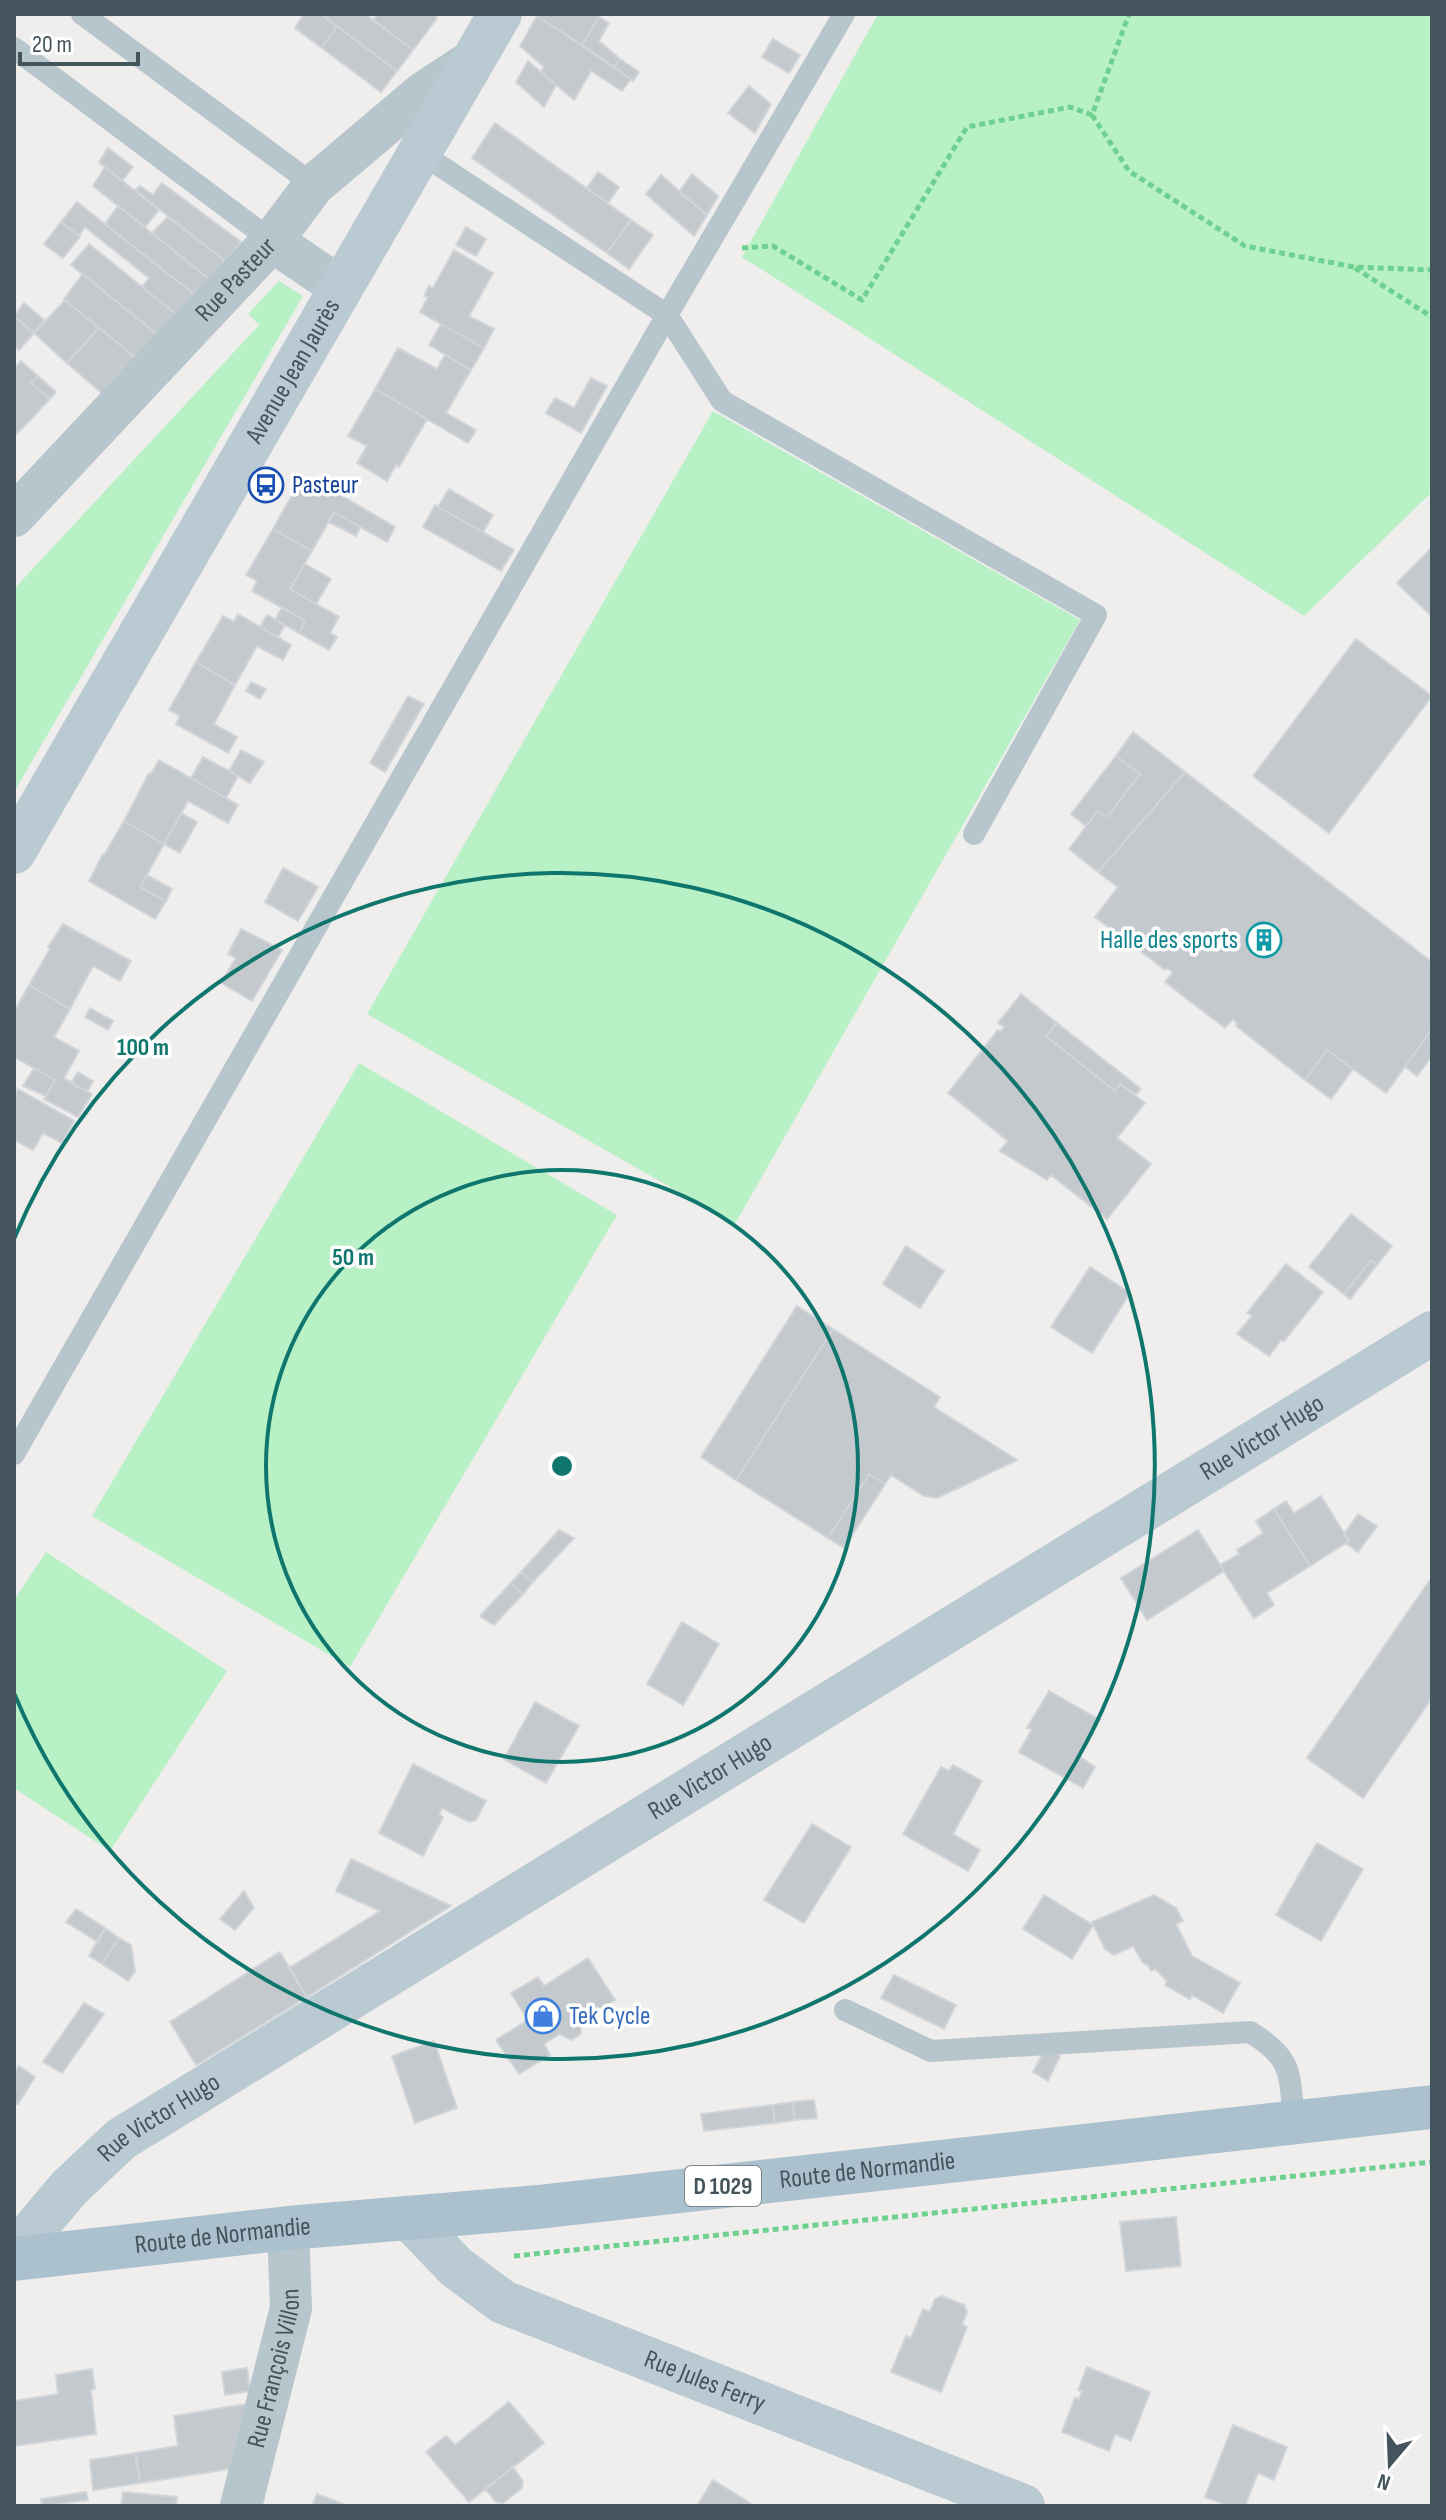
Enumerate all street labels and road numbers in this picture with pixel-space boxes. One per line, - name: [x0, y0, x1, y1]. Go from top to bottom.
- street label: Rue Pasteur: [189, 231, 283, 328]
- street label: Avenue Jean Jaurès: [238, 293, 347, 450]
- street label: Rue Victor Hugo: [1194, 1388, 1330, 1487]
- street label: Rue Victor Hugo: [642, 1727, 778, 1827]
- street label: Rue Victor Hugo: [91, 2067, 226, 2168]
- street label: Route de Normandie: [778, 2145, 957, 2195]
- road number: D 1029: [685, 2166, 761, 2206]
- street label: Route de Normandie: [133, 2211, 312, 2261]
- street label: Rue François Villon: [241, 2288, 307, 2451]
- street label: Rue Jules Ferry: [640, 2343, 770, 2419]

